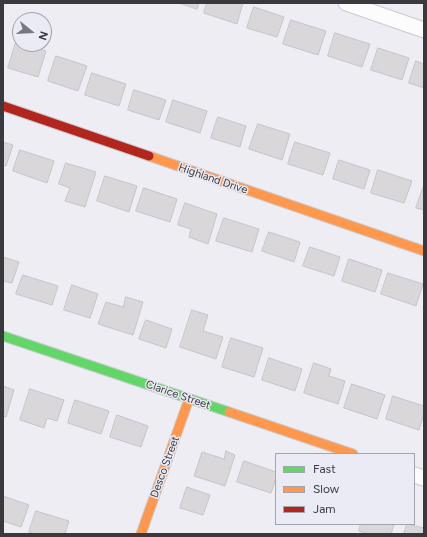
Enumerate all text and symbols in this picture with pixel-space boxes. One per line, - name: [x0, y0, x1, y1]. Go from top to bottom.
- north arrow: [12, 12, 52, 52]
- text: N: [35, 29, 50, 42]
- street label: Highland Drive: [177, 161, 249, 197]
- street label: Clarice Street: [144, 378, 212, 412]
- street label: Desco Street: [148, 434, 182, 500]
- legend: [275, 453, 415, 525]
- text: Fast: [313, 462, 336, 476]
- text: Slow: [313, 482, 339, 496]
- text: Jam: [313, 502, 336, 516]

